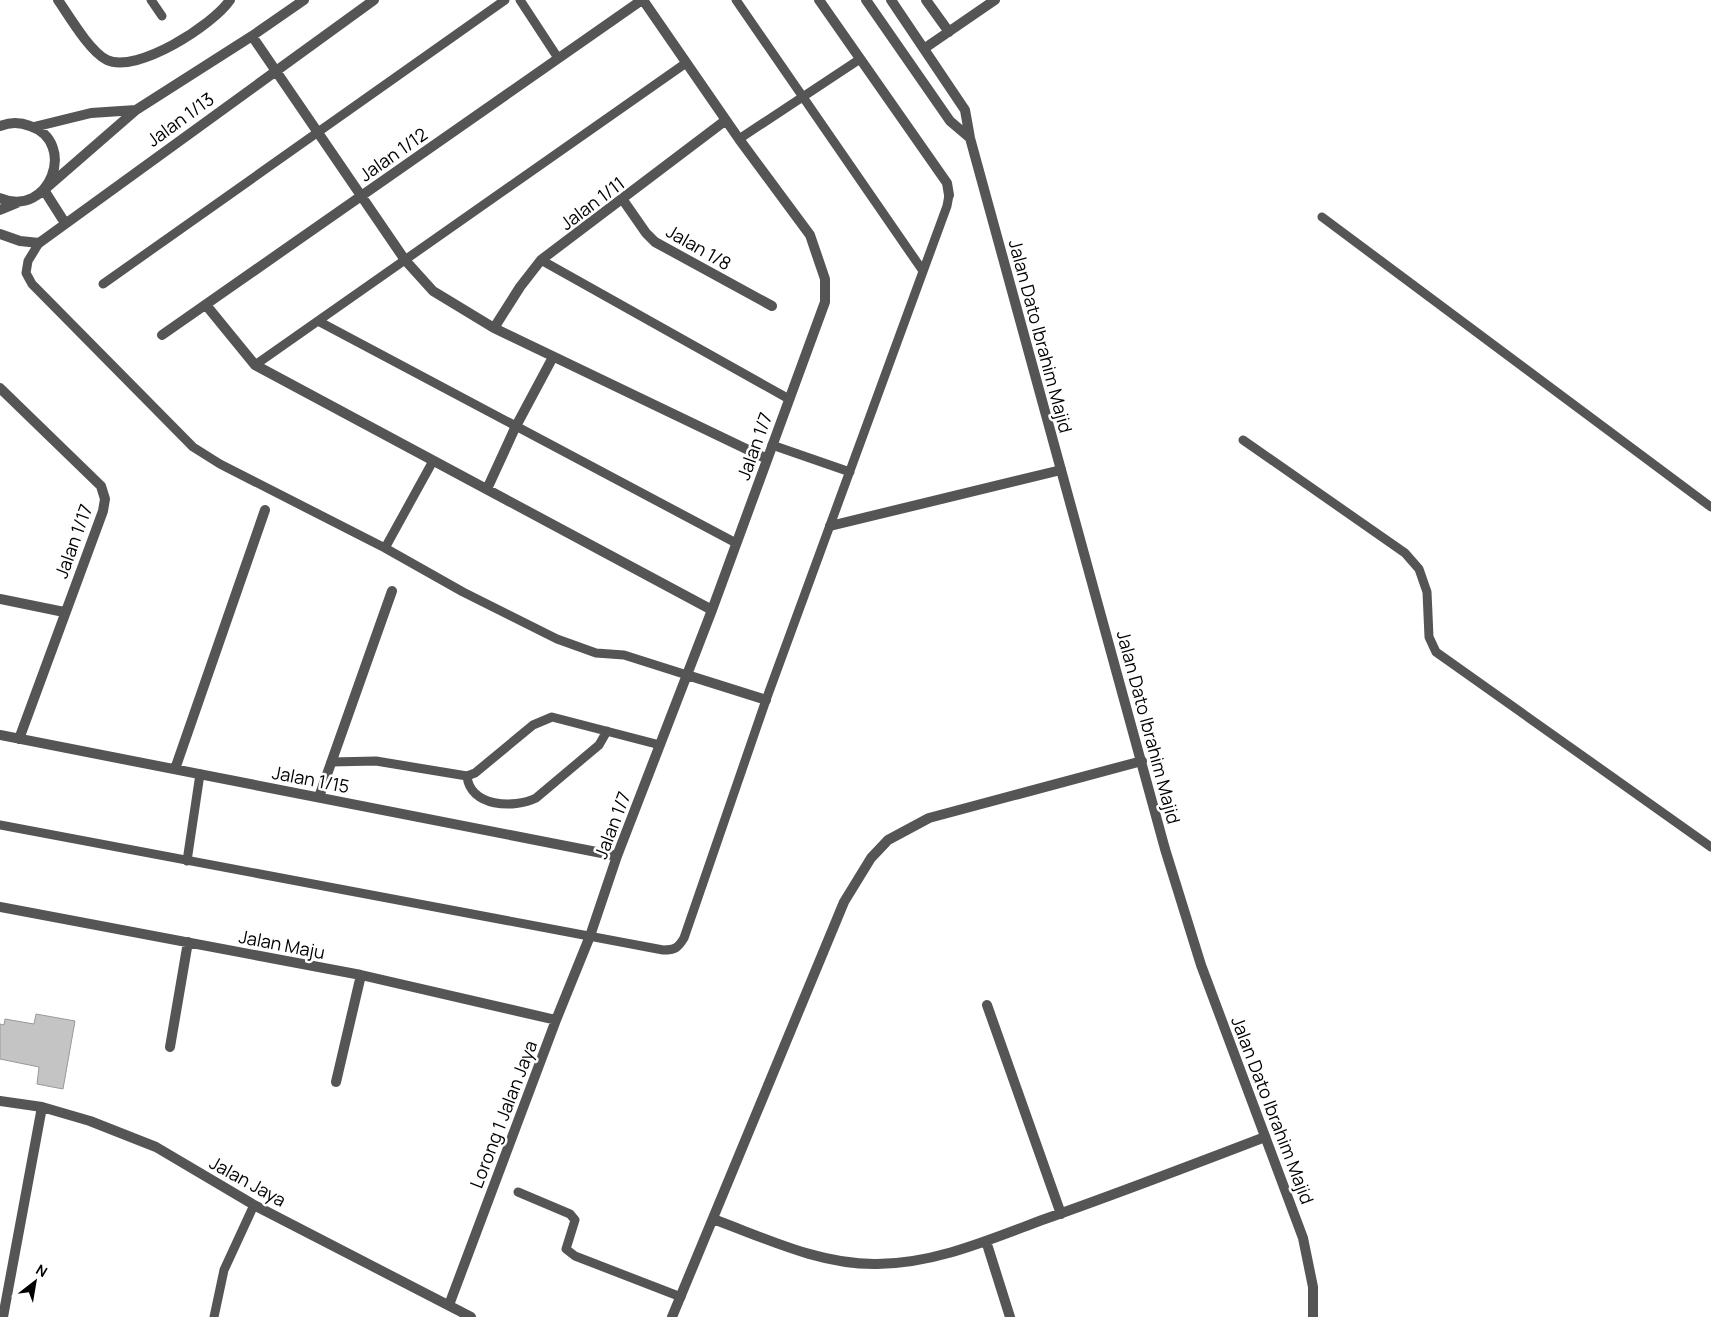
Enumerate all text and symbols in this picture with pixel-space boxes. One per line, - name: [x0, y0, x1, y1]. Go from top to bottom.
- street label: Jalan 1/13: [141, 86, 219, 152]
- street label: Jalan 1/12: [354, 122, 432, 186]
- street label: Jalan 1/11: [555, 171, 629, 235]
- street label: Jalan 1/8: [662, 219, 736, 275]
- street label: Jalan Dato Ibrahim Majid: [1004, 237, 1078, 435]
- street label: Jalan 1/7: [731, 409, 777, 483]
- street label: Jalan 1/17: [49, 501, 97, 581]
- street label: Jalan Dato Ibrahim Majid: [1112, 628, 1186, 826]
- street label: Jalan 1/15: [270, 760, 352, 798]
- street label: Jalan 1/7: [588, 788, 636, 862]
- street label: Jalan Maju: [237, 924, 327, 964]
- street label: Jalan Dato Ibrahim Majid: [1226, 1013, 1320, 1207]
- street label: Lorong 1 Jalan Jaya: [464, 1037, 542, 1191]
- street label: Jalan Jaya: [206, 1150, 290, 1212]
- north arrow: [10, 1257, 60, 1307]
- text: N: [33, 1260, 51, 1281]

